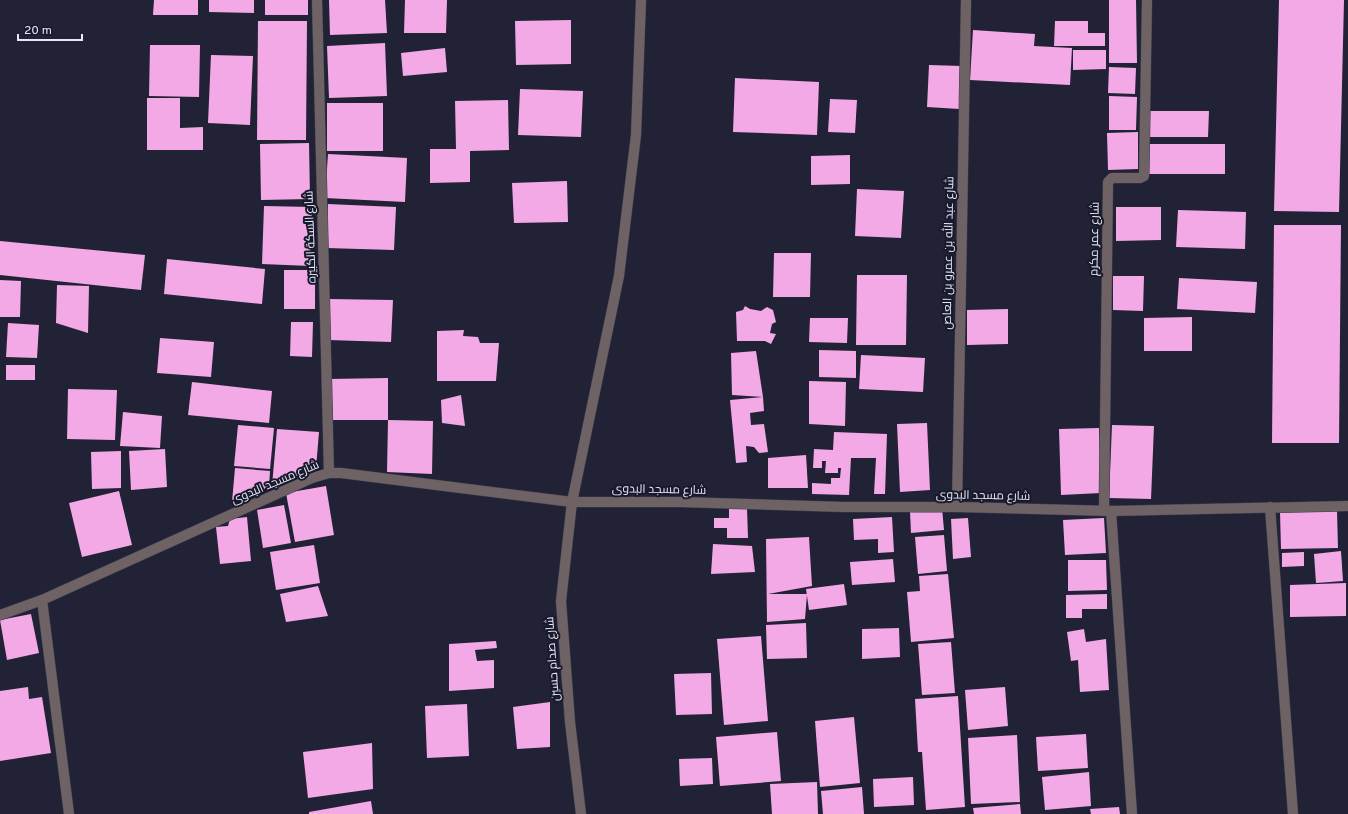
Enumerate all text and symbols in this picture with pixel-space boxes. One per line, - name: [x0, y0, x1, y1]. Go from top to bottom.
- scale bar: [18, 16, 82, 42]
- text: 20 m: [24, 23, 52, 39]
- street label: شارع عبد الله بن عمرو بن العاص: [939, 176, 958, 330]
- street label: شارع السكة الكبيره: [301, 190, 321, 284]
- street label: شارع عمر مكرم: [1086, 202, 1104, 276]
- street label: شارع مسجد البدوى: [229, 457, 322, 509]
- street label: شارع مسجد البدوى: [612, 481, 706, 499]
- street label: شارع مسجد البدوى: [936, 487, 1030, 505]
- street label: شارع صدام حسين: [542, 616, 564, 702]

